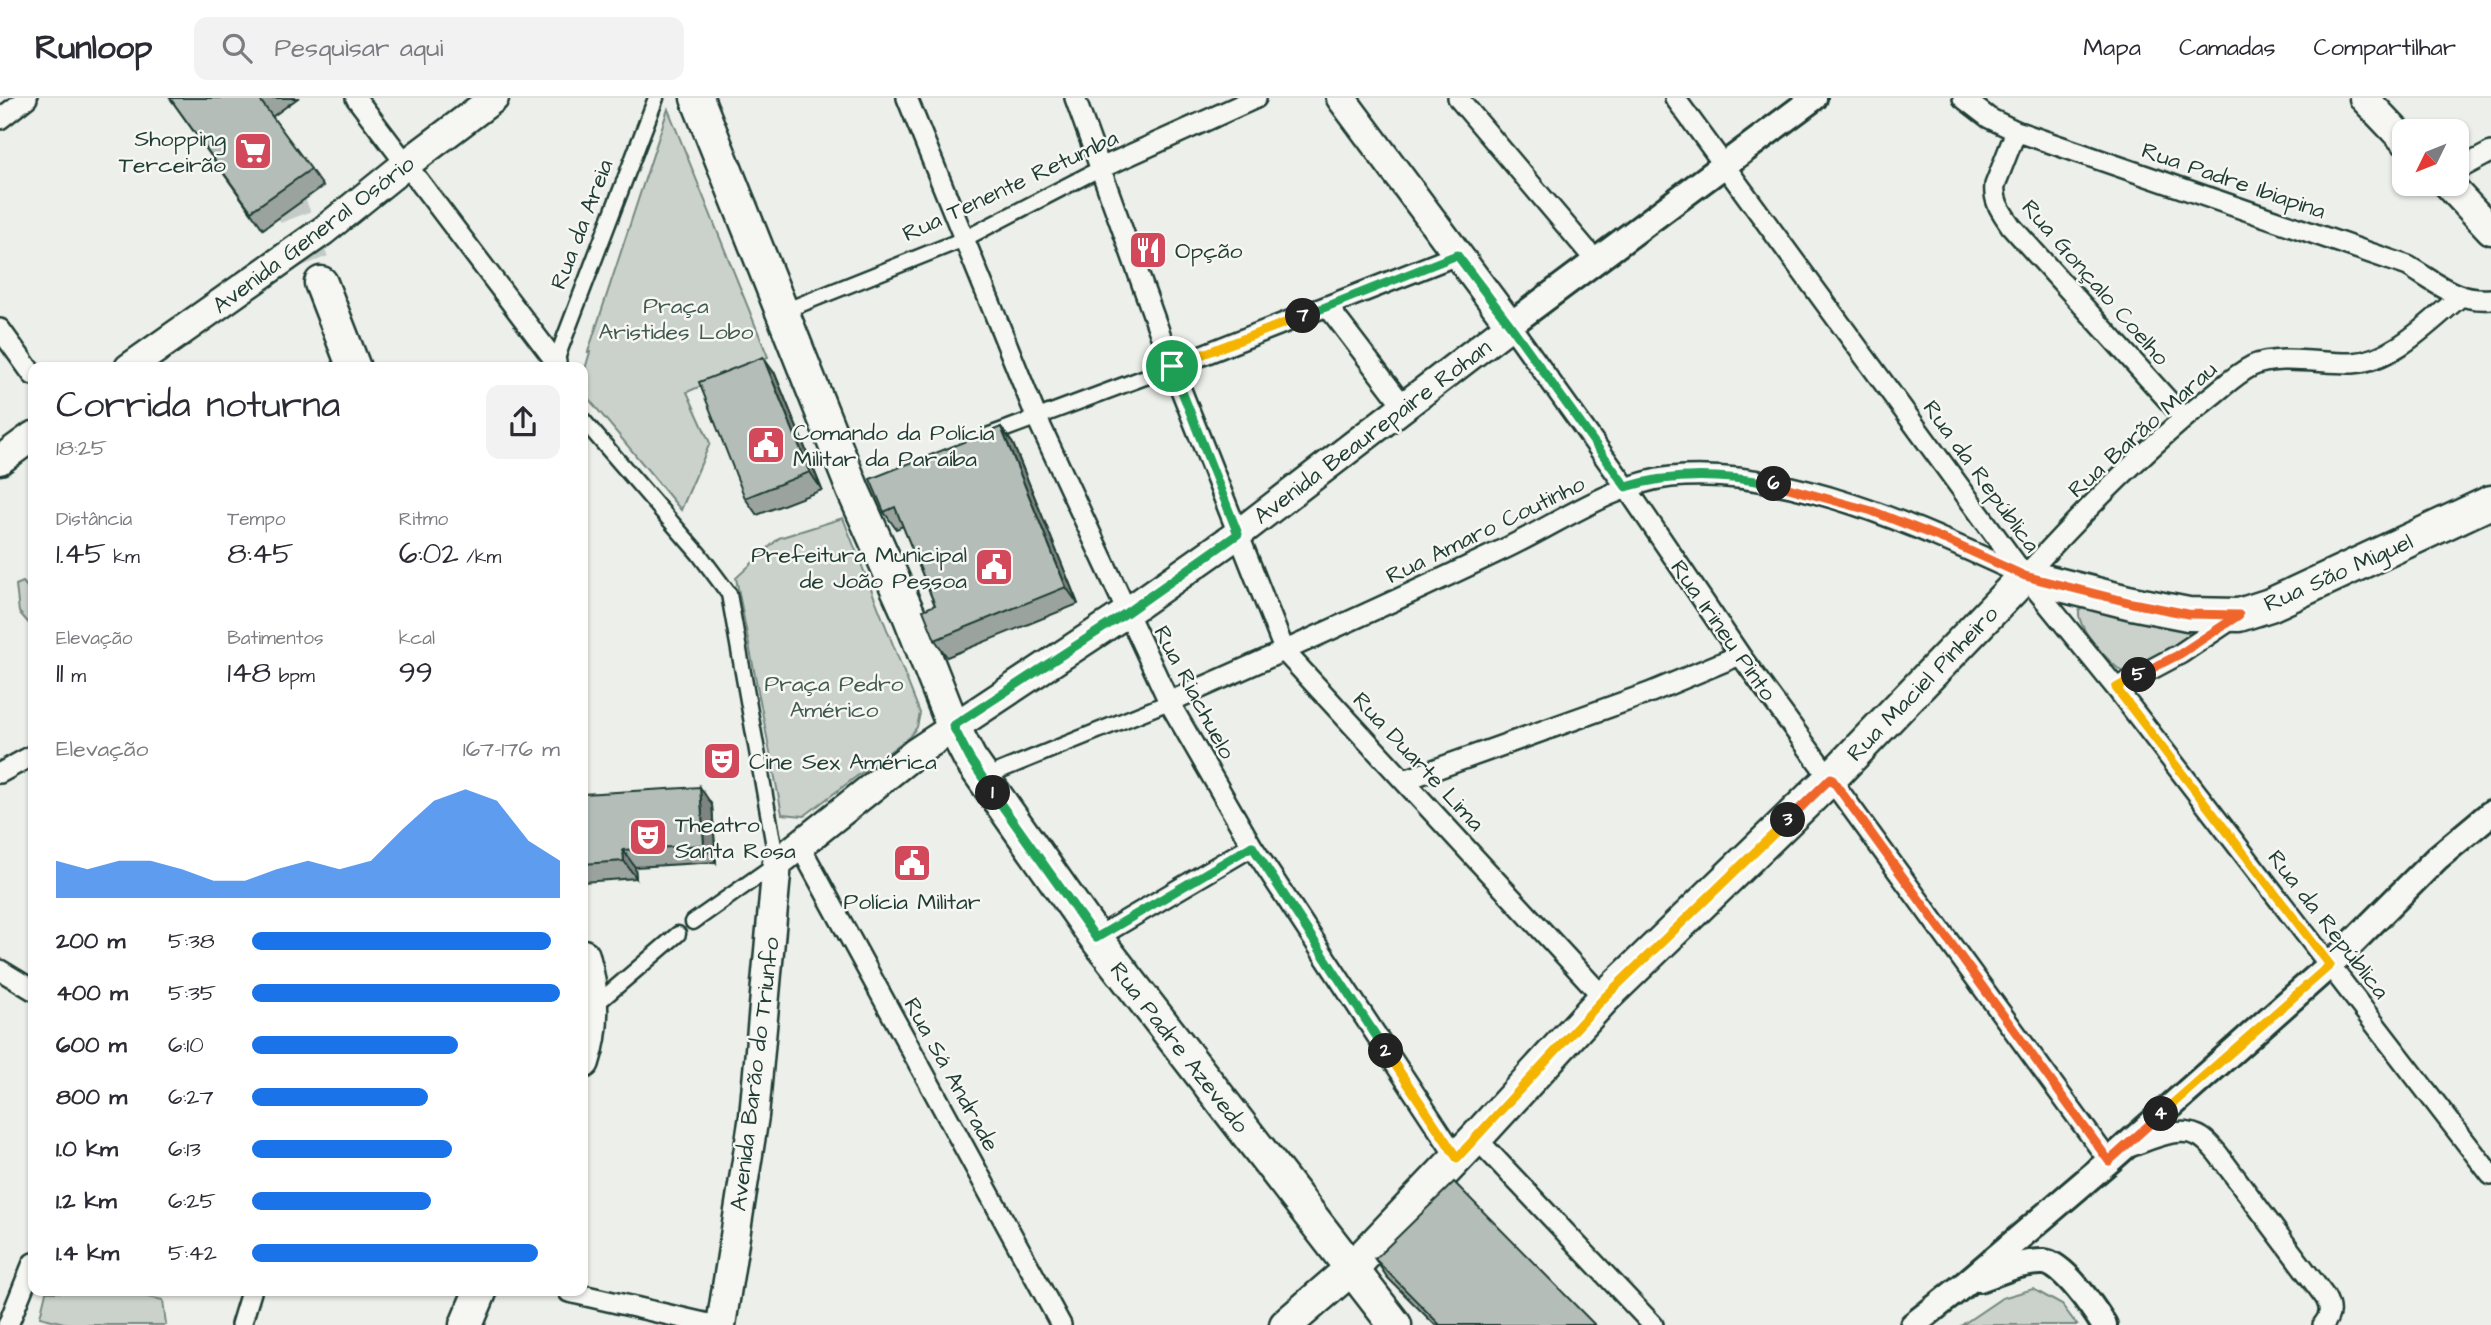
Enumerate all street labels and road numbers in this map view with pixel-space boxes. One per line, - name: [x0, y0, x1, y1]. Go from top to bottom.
- street label: Rua Tenente Retumba: [897, 122, 1124, 250]
- street label: Rua Padre Ibiapina: [2137, 134, 2330, 228]
- street label: Avenida General Osório: [206, 148, 421, 321]
- street label: Rua da Areia: [542, 155, 621, 294]
- street label: Rua Gonçalo Coelho: [2014, 193, 2177, 373]
- street label: Avenida Beaurepaire Rohan: [1247, 332, 1498, 532]
- street label: Rua Barão Marau: [2061, 354, 2224, 505]
- street label: Rua da República: [1915, 394, 2048, 560]
- street label: Rua Amaro Coutinho: [1381, 468, 1590, 592]
- street label: Rua São Miguel: [2259, 526, 2418, 621]
- street label: Rua Irineu Pinto: [1663, 554, 1784, 708]
- street label: Rua Maciel Pinheiro: [1840, 599, 2006, 769]
- street label: Rua Riachuelo: [1145, 620, 1243, 765]
- street label: Rua Duarte Lima: [1345, 685, 1492, 839]
- street label: Rua da República: [2260, 843, 2397, 1006]
- street label: Avenida Barão do Triunfo: [722, 935, 788, 1213]
- street label: Rua Padre Azevedo: [1102, 955, 1256, 1140]
- street label: Rua Sá Andrade: [896, 992, 1007, 1157]

